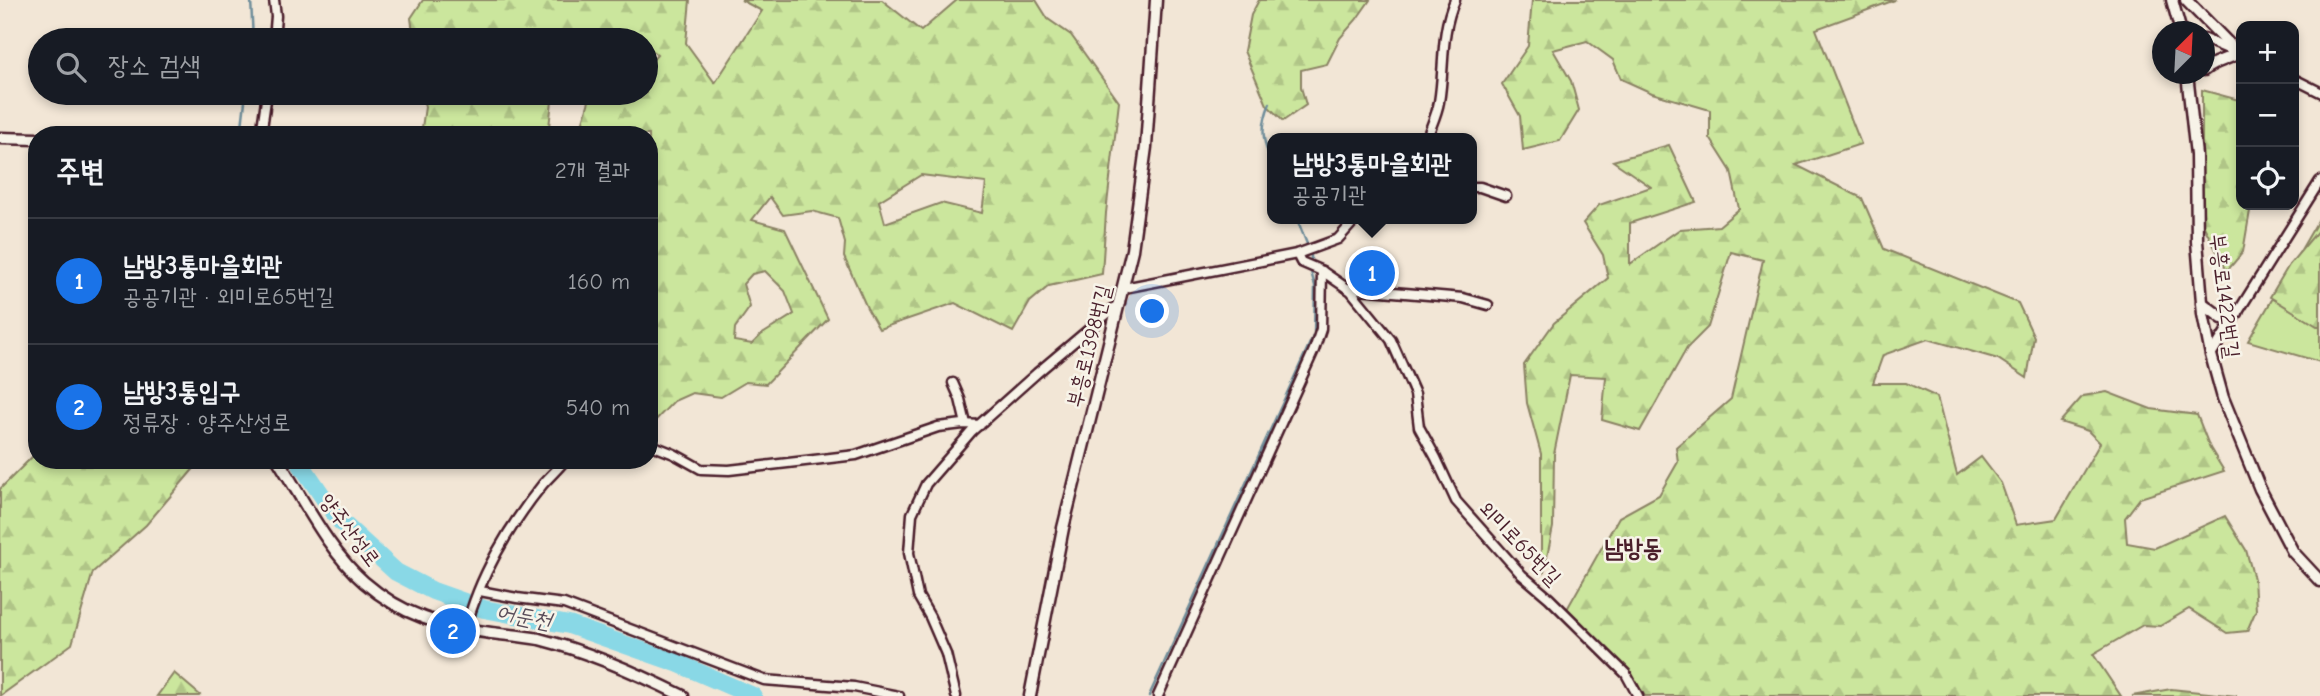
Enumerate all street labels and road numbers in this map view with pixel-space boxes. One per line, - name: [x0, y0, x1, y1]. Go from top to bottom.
- street label: 부흥로1422번길: [2205, 233, 2245, 360]
- street label: 부흥로1398번길: [1062, 282, 1116, 410]
- street label: 양주산성로: [315, 489, 385, 571]
- street label: 외미로65번길: [1474, 496, 1566, 590]

